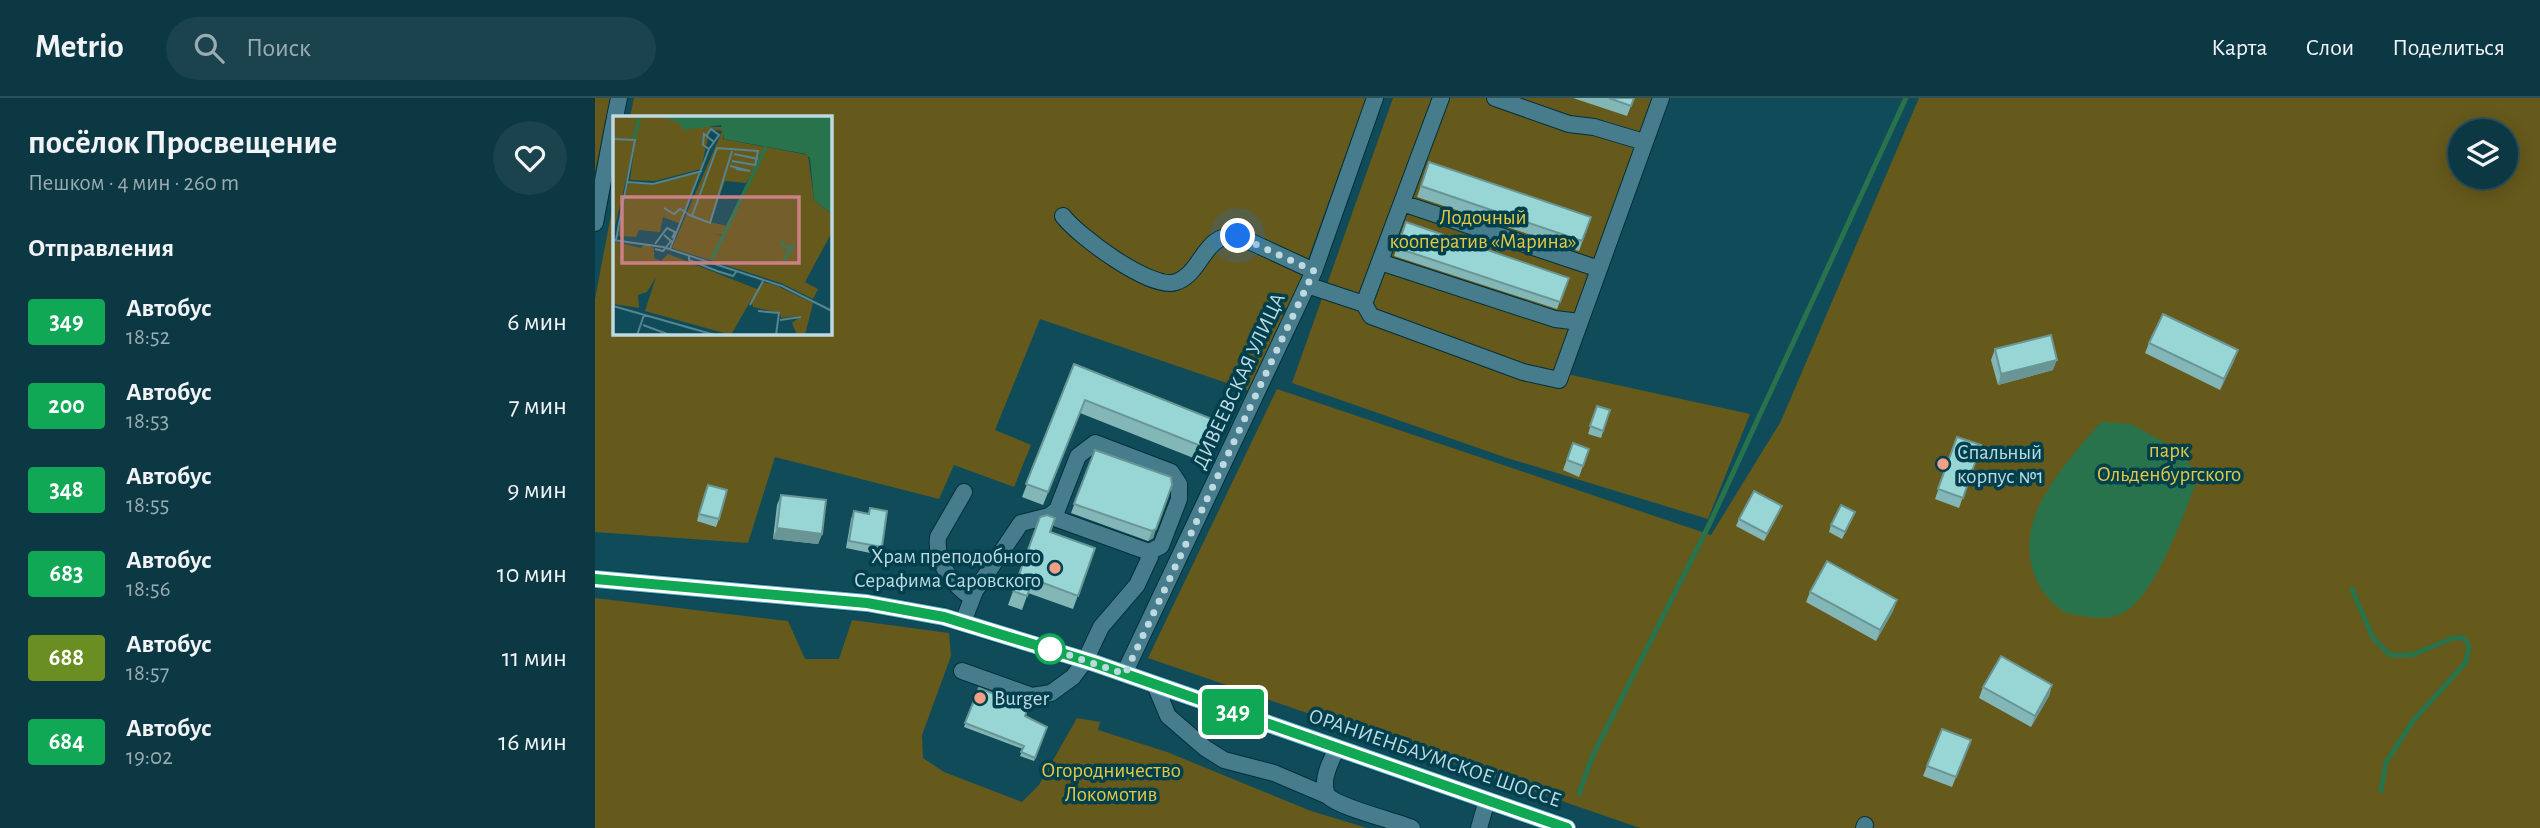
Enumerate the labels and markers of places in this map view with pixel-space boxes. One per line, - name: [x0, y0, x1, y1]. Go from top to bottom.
- place label: Спальный корпус №1: [1957, 442, 2044, 487]
- marker: Спальный корпус №1: [1935, 456, 1951, 472]
- place label: Храм преподобного Серафима Саровского: [854, 546, 1041, 591]
- marker: Храм преподобного Серафима Саровского: [1047, 560, 1063, 576]
- unlabelled marker: [1035, 634, 1065, 664]
- place label: Burger: [994, 688, 1049, 709]
- marker: Burger: [972, 690, 988, 706]

